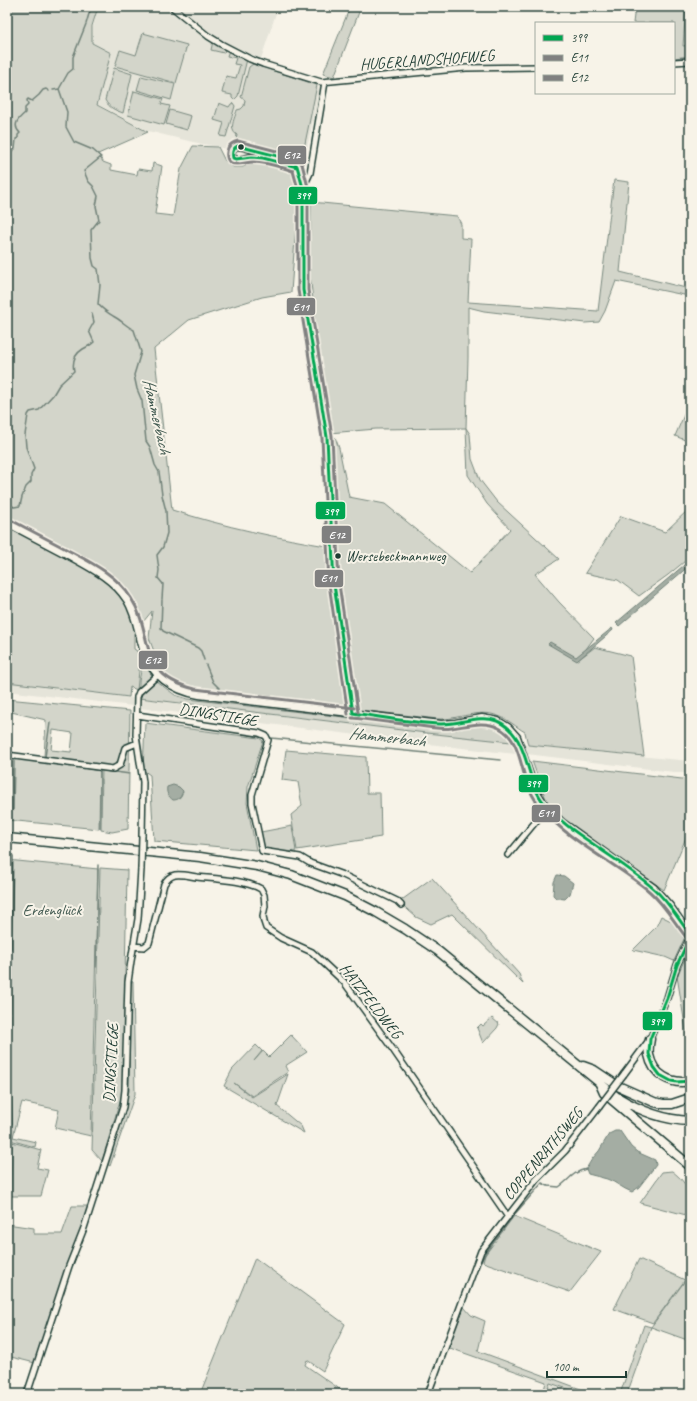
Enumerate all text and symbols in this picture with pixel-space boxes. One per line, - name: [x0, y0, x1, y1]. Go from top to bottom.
- legend: [535, 22, 675, 94]
- text: 399: [571, 30, 589, 46]
- street label: HUGERLANDSHOFWEG: [359, 45, 497, 75]
- text: E11: [571, 50, 589, 66]
- text: E12: [571, 70, 590, 86]
- unlabelled marker: [236, 142, 246, 152]
- line badge: E12: [277, 145, 307, 165]
- text: E12: [284, 148, 301, 162]
- line badge: 399: [288, 186, 318, 205]
- text: 399: [296, 188, 311, 202]
- line badge: E11: [286, 297, 316, 316]
- text: E11: [293, 300, 310, 314]
- water label: Hammerbach: [138, 376, 176, 457]
- line badge: 399: [315, 501, 346, 520]
- text: 399: [324, 504, 339, 518]
- line badge: E12: [321, 525, 352, 544]
- text: E12: [329, 528, 346, 542]
- place label: Wersebeckmannweg: [346, 547, 447, 566]
- marker: Wersebeckmannweg: [333, 551, 343, 561]
- line badge: E11: [314, 569, 344, 588]
- text: E11: [321, 571, 338, 585]
- line badge: E12: [138, 650, 168, 670]
- text: E12: [145, 653, 162, 667]
- street label: DINGSTIEGE: [177, 699, 261, 731]
- water label: Hammerbach: [348, 723, 427, 752]
- line badge: 399: [518, 774, 549, 793]
- text: 399: [526, 776, 541, 790]
- line badge: E11: [531, 804, 561, 823]
- text: E11: [538, 806, 555, 820]
- park label: Erdenglück: [23, 900, 83, 920]
- street label: HATZFELDWEG: [335, 959, 408, 1044]
- line badge: 399: [642, 1011, 673, 1031]
- text: 399: [650, 1014, 665, 1028]
- street label: DINGSTIEGE: [99, 1021, 123, 1103]
- street label: COPPENRATHSWEG: [499, 1102, 589, 1204]
- scale bar: [547, 1353, 626, 1379]
- text: 100 m: [553, 1359, 580, 1375]

